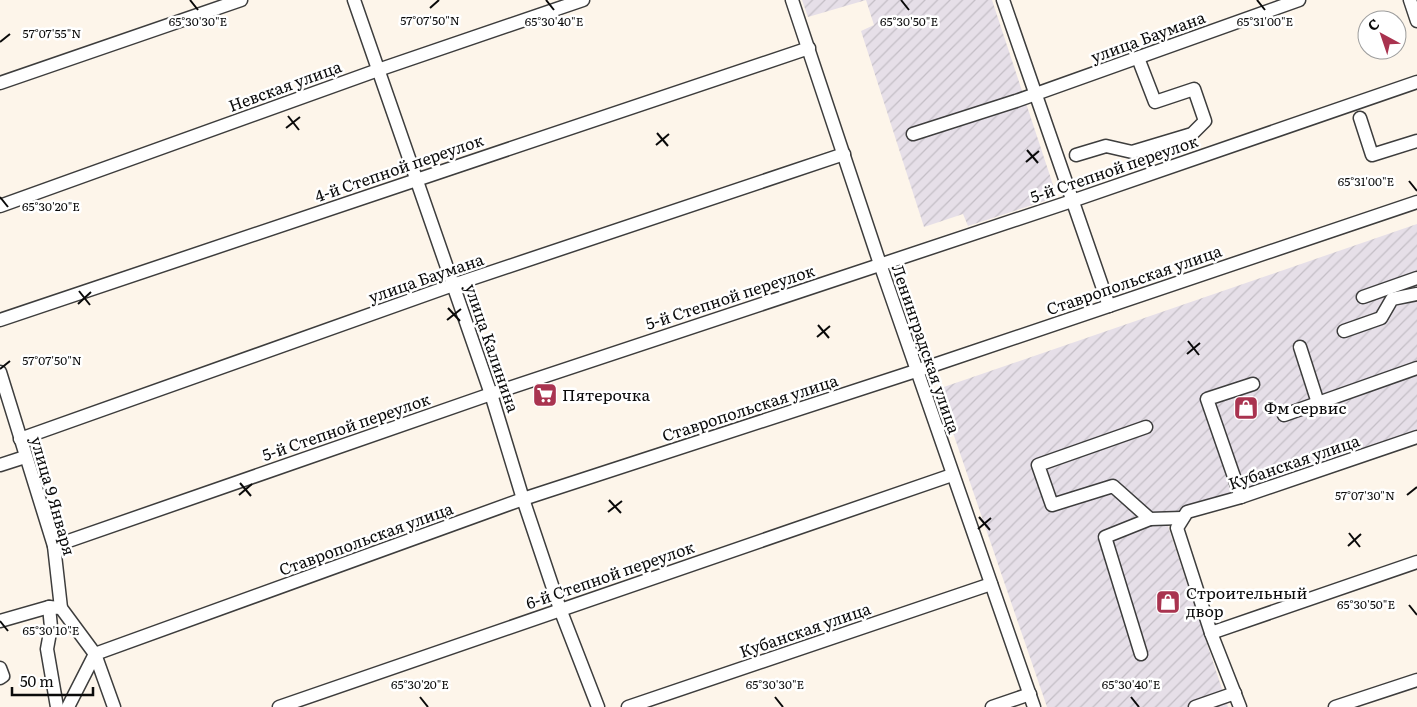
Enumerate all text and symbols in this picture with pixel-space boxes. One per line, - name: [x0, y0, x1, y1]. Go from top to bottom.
- street label: улица Баумана: [1087, 4, 1209, 68]
- north arrow: [1357, 10, 1407, 60]
- text: 57°07'50"N: [400, 11, 460, 29]
- text: 65°30'30"E: [169, 12, 228, 30]
- text: 65°30'40"E: [525, 12, 584, 30]
- text: 65°30'50"E: [880, 12, 938, 30]
- text: 65°31'00"E: [1237, 12, 1294, 30]
- text: С: [1363, 13, 1383, 35]
- text: 57°07'55"N: [23, 24, 81, 42]
- street label: Невская улица: [225, 53, 345, 117]
- street label: 4-й Степной переулок: [311, 127, 487, 207]
- street label: 5-й Степной переулок: [1026, 128, 1201, 208]
- text: 65°31'00"E: [1338, 172, 1395, 190]
- text: 65°30'20"E: [22, 197, 80, 215]
- street label: Ставропольская улица: [1043, 238, 1225, 320]
- street label: улица Баумана: [365, 246, 487, 308]
- street label: 5-й Степной переулок: [642, 257, 818, 335]
- street label: Ленинградская улица: [887, 261, 967, 437]
- street label: улица Калинина: [460, 280, 526, 416]
- text: 57°07'50"N: [22, 351, 82, 369]
- street label: Ставропольская улица: [659, 367, 841, 447]
- supermarket icon: Пятерочка: [532, 382, 558, 408]
- place label: Пятерочка: [562, 382, 650, 406]
- street label: 5-й Степной переулок: [258, 386, 433, 466]
- shop icon: Фм сервис: [1233, 395, 1259, 421]
- place label: Фм сервис: [1264, 395, 1346, 419]
- street label: Кубанская улица: [1225, 427, 1363, 495]
- street label: улица 9 Января: [25, 433, 82, 558]
- text: 57°07'30"N: [1335, 486, 1395, 504]
- street label: Ставропольская улица: [275, 495, 457, 581]
- street label: 6-й Степной переулок: [522, 534, 698, 614]
- place label: Строительный двор: [1186, 580, 1307, 622]
- shop icon: Строительный двор: [1155, 589, 1181, 615]
- street label: Кубанская улица: [736, 595, 874, 663]
- text: 65°30'50"E: [1337, 595, 1395, 613]
- text: 65°30'10"E: [23, 621, 80, 639]
- scale bar: [12, 664, 94, 696]
- text: 50 m: [20, 669, 54, 692]
- text: 65°30'20"E: [391, 675, 449, 693]
- text: 65°30'30"E: [746, 675, 805, 693]
- text: 65°30'40"E: [1102, 675, 1161, 693]

